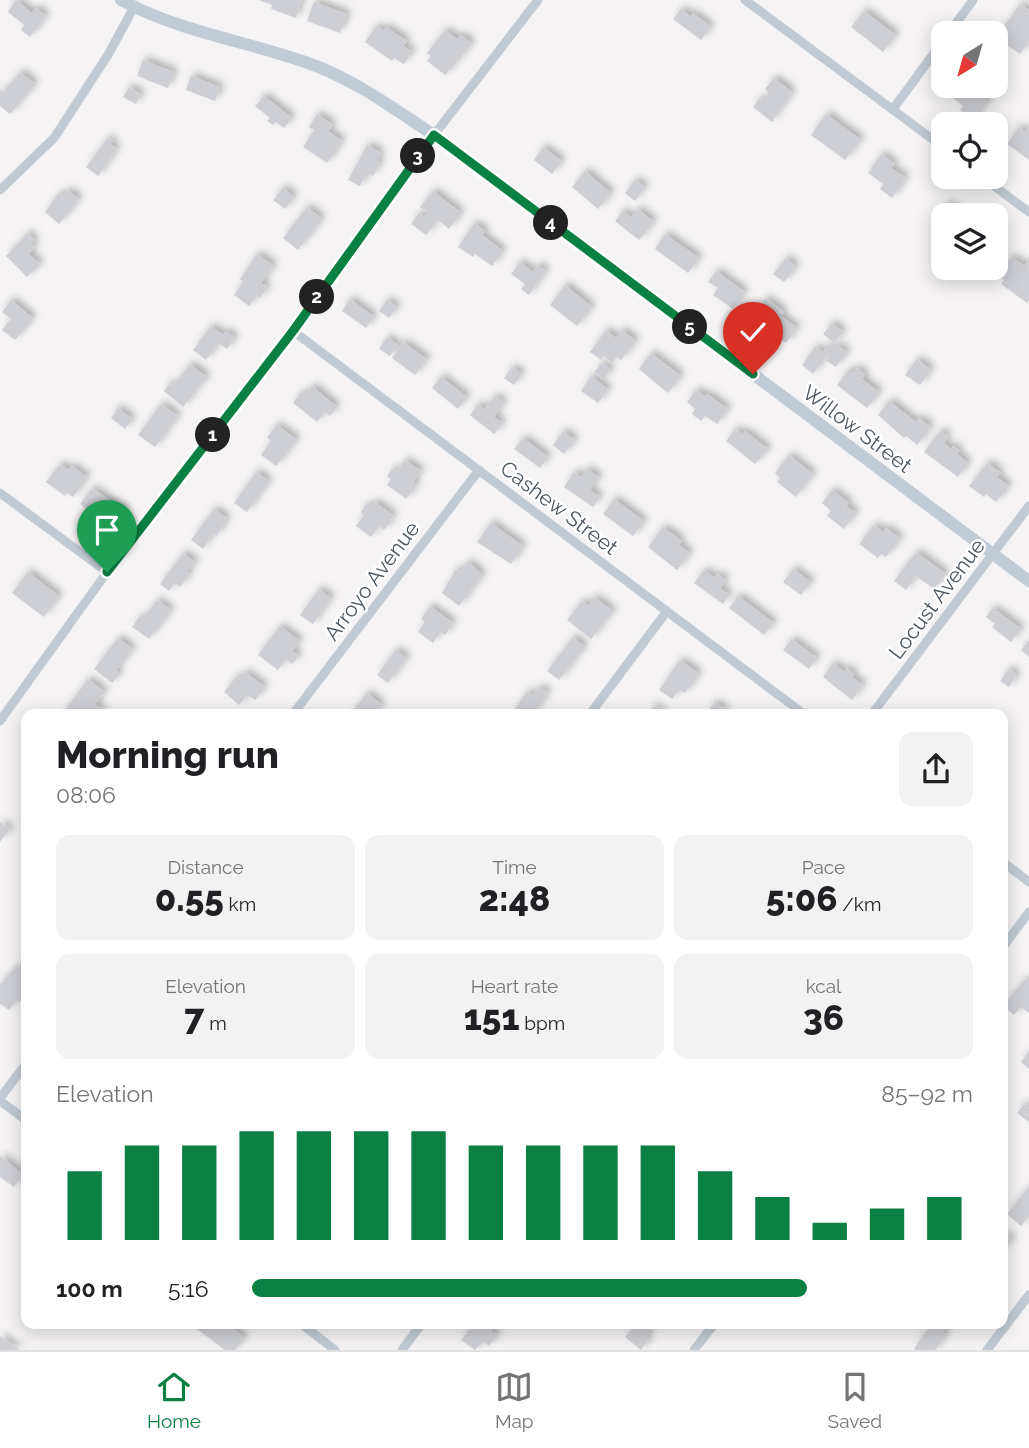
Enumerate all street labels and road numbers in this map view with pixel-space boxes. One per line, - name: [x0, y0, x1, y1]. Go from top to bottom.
- street label: Willow Street: [798, 379, 917, 478]
- street label: Cashew Street: [496, 455, 623, 560]
- street label: Arroyo Avenue: [319, 516, 424, 645]
- street label: Locust Avenue: [883, 534, 990, 664]

